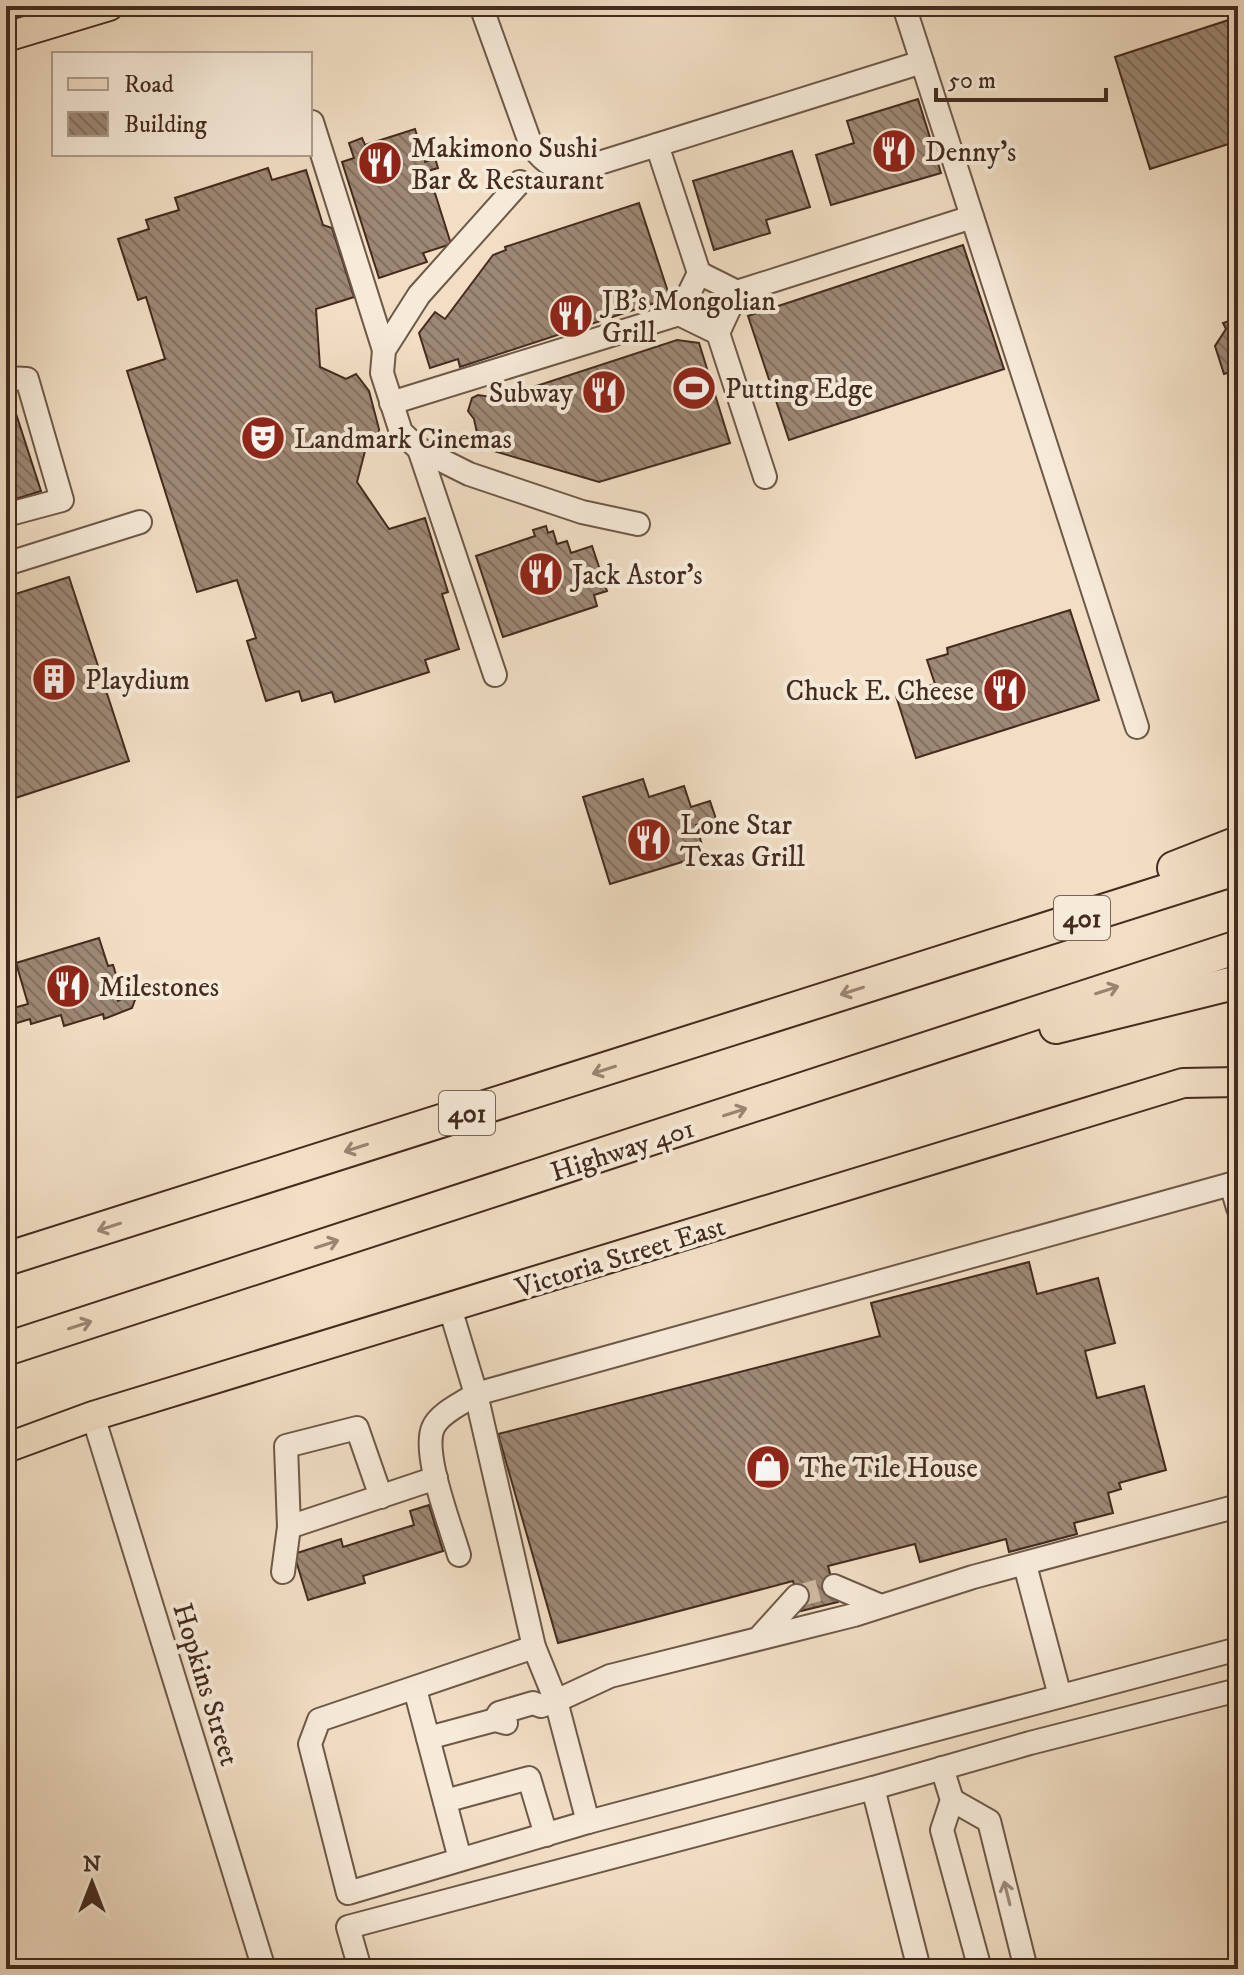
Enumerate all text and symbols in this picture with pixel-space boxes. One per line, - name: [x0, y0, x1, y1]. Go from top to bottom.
- legend: [52, 52, 312, 156]
- scale bar: [936, 52, 1106, 102]
- text: 50 m: [948, 66, 996, 96]
- text: Road: [124, 70, 174, 100]
- text: Building: [124, 110, 207, 140]
- restaurant icon: Denny's: [870, 127, 918, 175]
- place label: Makimono Sushi Bar & Restaurant: [411, 131, 604, 198]
- place label: Denny's: [925, 135, 1016, 170]
- restaurant icon: Makimono Sushi Bar & Restaurant: [356, 139, 404, 187]
- place label: JB's Mongolian Grill: [599, 284, 776, 351]
- restaurant icon: JB's Mongolian Grill: [547, 292, 595, 340]
- sports icon: Putting Edge: [670, 364, 718, 412]
- restaurant icon: Subway: [580, 368, 628, 416]
- place label: Putting Edge: [725, 372, 873, 407]
- place label: Subway: [489, 376, 574, 411]
- theatre icon: Landmark Cinemas: [239, 414, 287, 462]
- place label: Landmark Cinemas: [294, 422, 512, 457]
- restaurant icon: Jack Astor's: [517, 550, 565, 598]
- place label: Jack Astor's: [569, 558, 703, 593]
- building icon: Playdium: [30, 655, 78, 703]
- place label: Playdium: [85, 663, 190, 698]
- restaurant icon: Chuck E. Cheese: [981, 666, 1029, 714]
- place label: Chuck E. Cheese: [786, 674, 974, 709]
- place label: Lone Star Texas Grill: [680, 808, 806, 875]
- restaurant icon: Lone Star Texas Grill: [625, 816, 673, 864]
- road number: 401: [1054, 896, 1110, 940]
- restaurant icon: Milestones: [44, 962, 92, 1010]
- place label: Milestones: [99, 970, 219, 1005]
- one-way arrow: [1093, 982, 1119, 997]
- one-way arrow: [840, 984, 866, 999]
- one-way arrow: [592, 1063, 617, 1078]
- road number: 401: [439, 1091, 495, 1135]
- one-way arrow: [721, 1104, 747, 1119]
- street label: Highway 401: [546, 1111, 699, 1190]
- one-way arrow: [344, 1141, 370, 1156]
- street label: Victoria Street East: [511, 1209, 729, 1306]
- one-way arrow: [96, 1220, 121, 1235]
- one-way arrow: [315, 1236, 340, 1251]
- one-way arrow: [68, 1316, 93, 1331]
- shop icon: The Tile House: [744, 1443, 792, 1491]
- place label: The Tile House: [799, 1451, 978, 1486]
- street label: Hopkins Street: [164, 1599, 247, 1770]
- north arrow: [52, 1843, 132, 1923]
- text: N: [83, 1851, 101, 1878]
- one-way arrow: [998, 1881, 1013, 1907]

